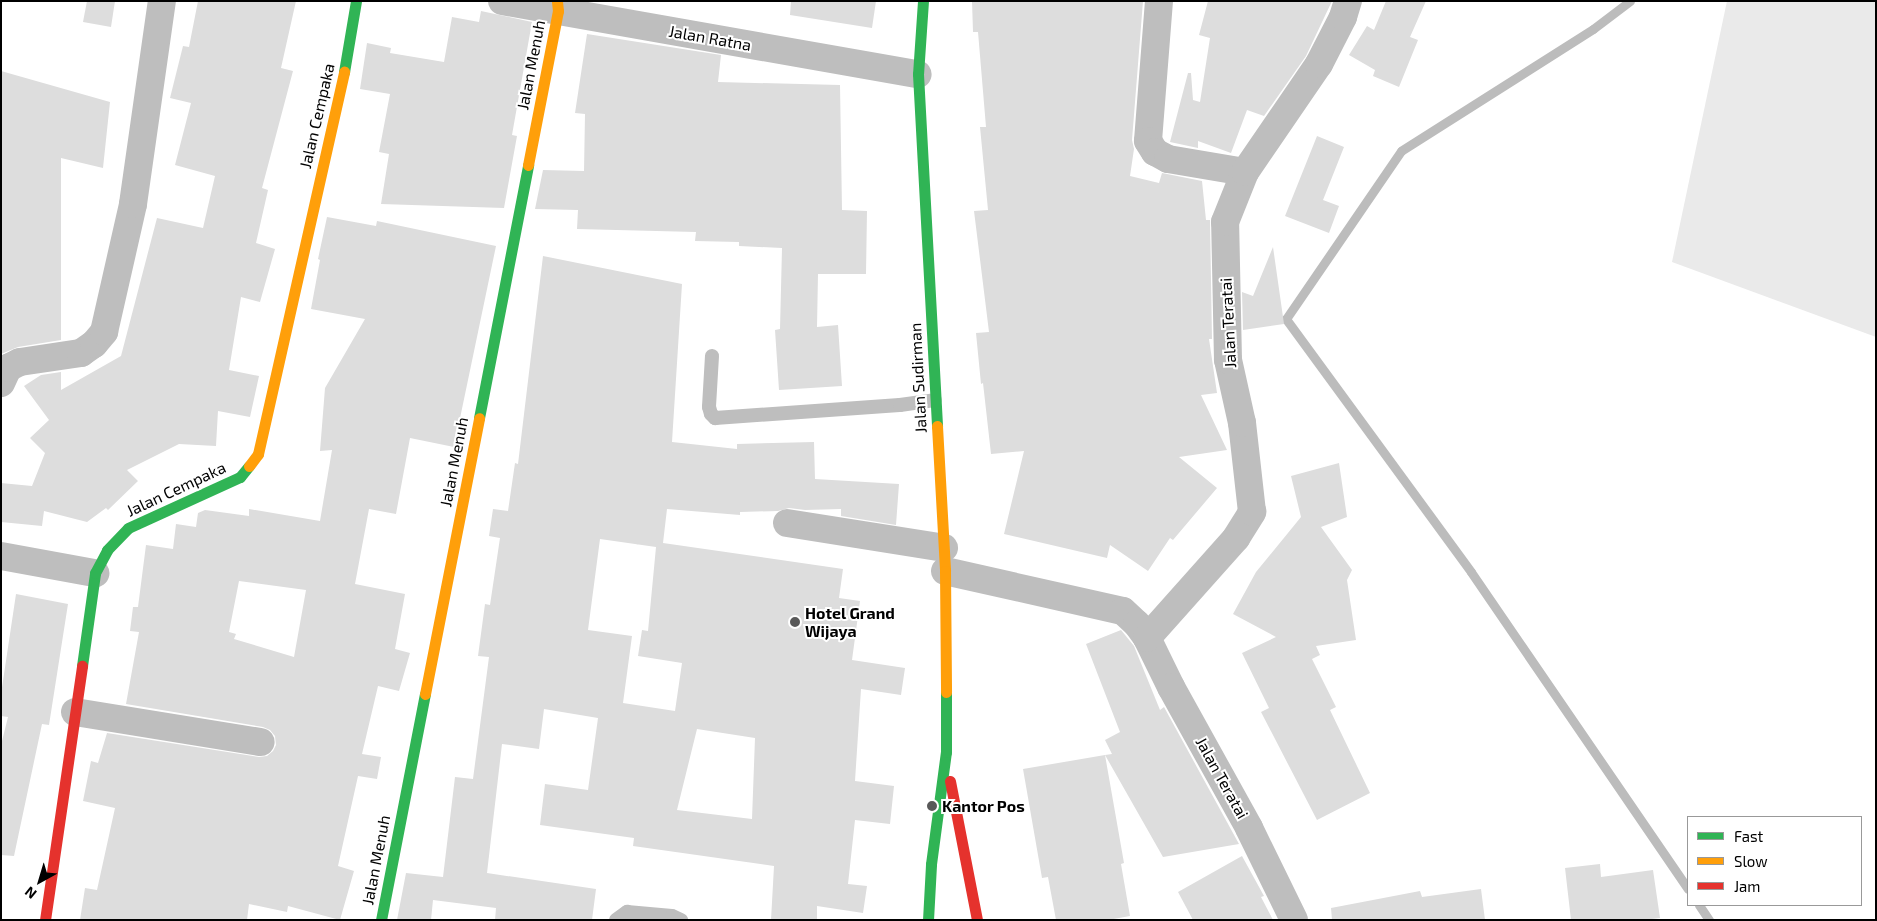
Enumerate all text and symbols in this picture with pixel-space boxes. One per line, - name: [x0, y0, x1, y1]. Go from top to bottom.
- street label: Jalan Menuh: [513, 19, 549, 111]
- street label: Jalan Ratna: [667, 21, 753, 55]
- street label: Jalan Cempaka: [296, 62, 338, 170]
- street label: Jalan Teratai: [1216, 277, 1240, 369]
- street label: Jalan Sudirman: [906, 322, 930, 434]
- street label: Jalan Menuh: [436, 416, 472, 508]
- street label: Jalan Cempaka: [123, 458, 229, 520]
- place label: Hotel Grand Wijaya: [805, 603, 895, 641]
- marker: Hotel Grand Wijaya: [789, 616, 801, 628]
- street label: Jalan Teratai: [1192, 734, 1252, 822]
- place label: Kantor Pos: [942, 796, 1025, 816]
- marker: Kantor Pos: [926, 800, 938, 812]
- street label: Jalan Menuh: [358, 814, 394, 906]
- legend: [1687, 816, 1862, 906]
- text: Fast: [1734, 827, 1763, 845]
- text: Slow: [1734, 852, 1768, 870]
- north arrow: [15, 856, 65, 906]
- text: Jam: [1734, 877, 1760, 895]
- text: N: [21, 883, 40, 903]

